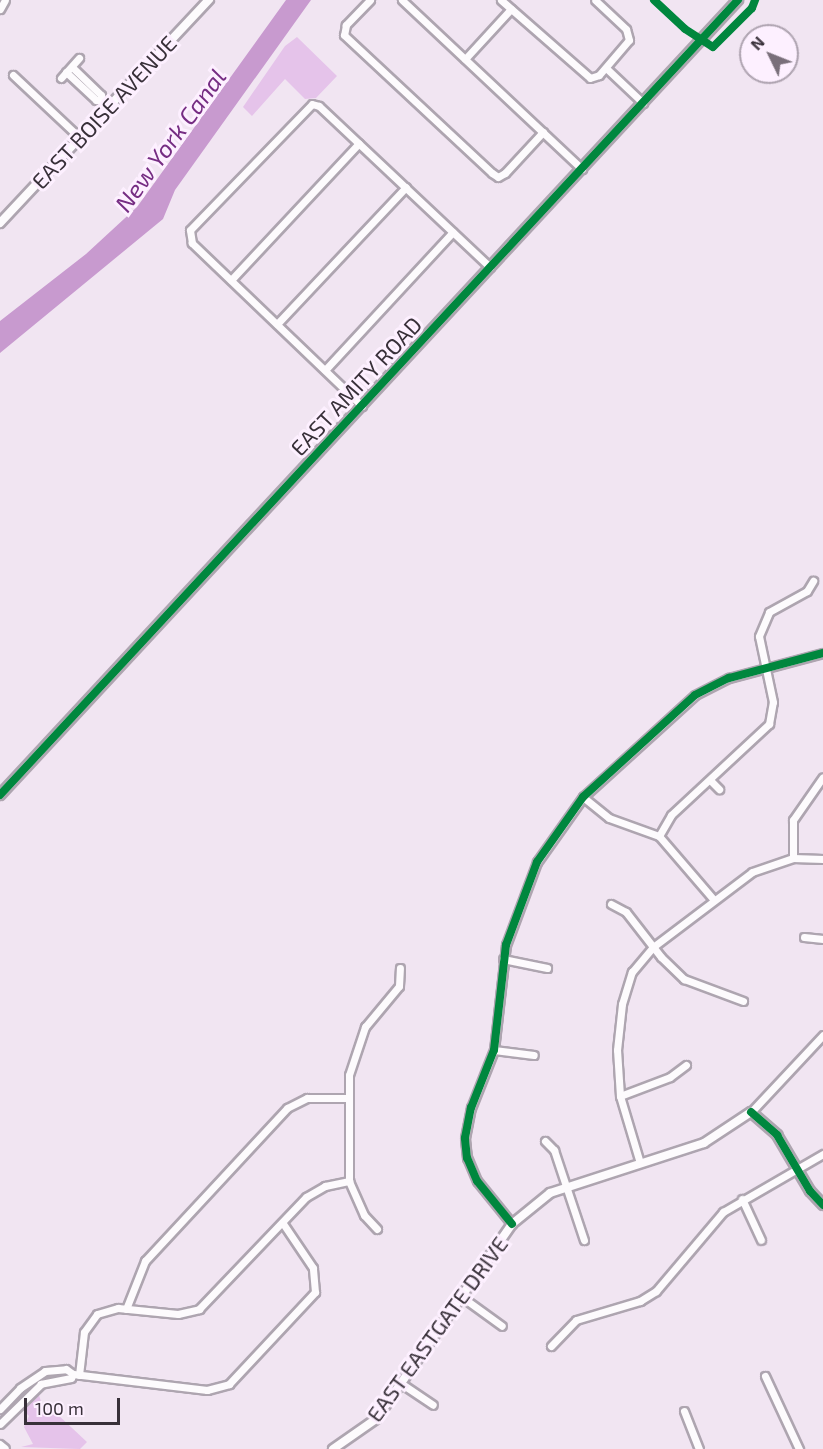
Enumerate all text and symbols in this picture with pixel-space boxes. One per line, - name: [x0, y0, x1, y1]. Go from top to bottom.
- north arrow: [739, 24, 799, 84]
- street label: EAST BOISE AVENUE: [26, 30, 182, 194]
- text: N: [746, 32, 768, 53]
- water label: New York Canal: [108, 63, 232, 217]
- street label: EAST AMITY ROAD: [284, 311, 428, 461]
- street label: EAST EASTGATE DRIVE: [361, 1231, 513, 1427]
- scale bar: [27, 1386, 123, 1424]
- text: 100 m: [35, 1397, 84, 1419]

